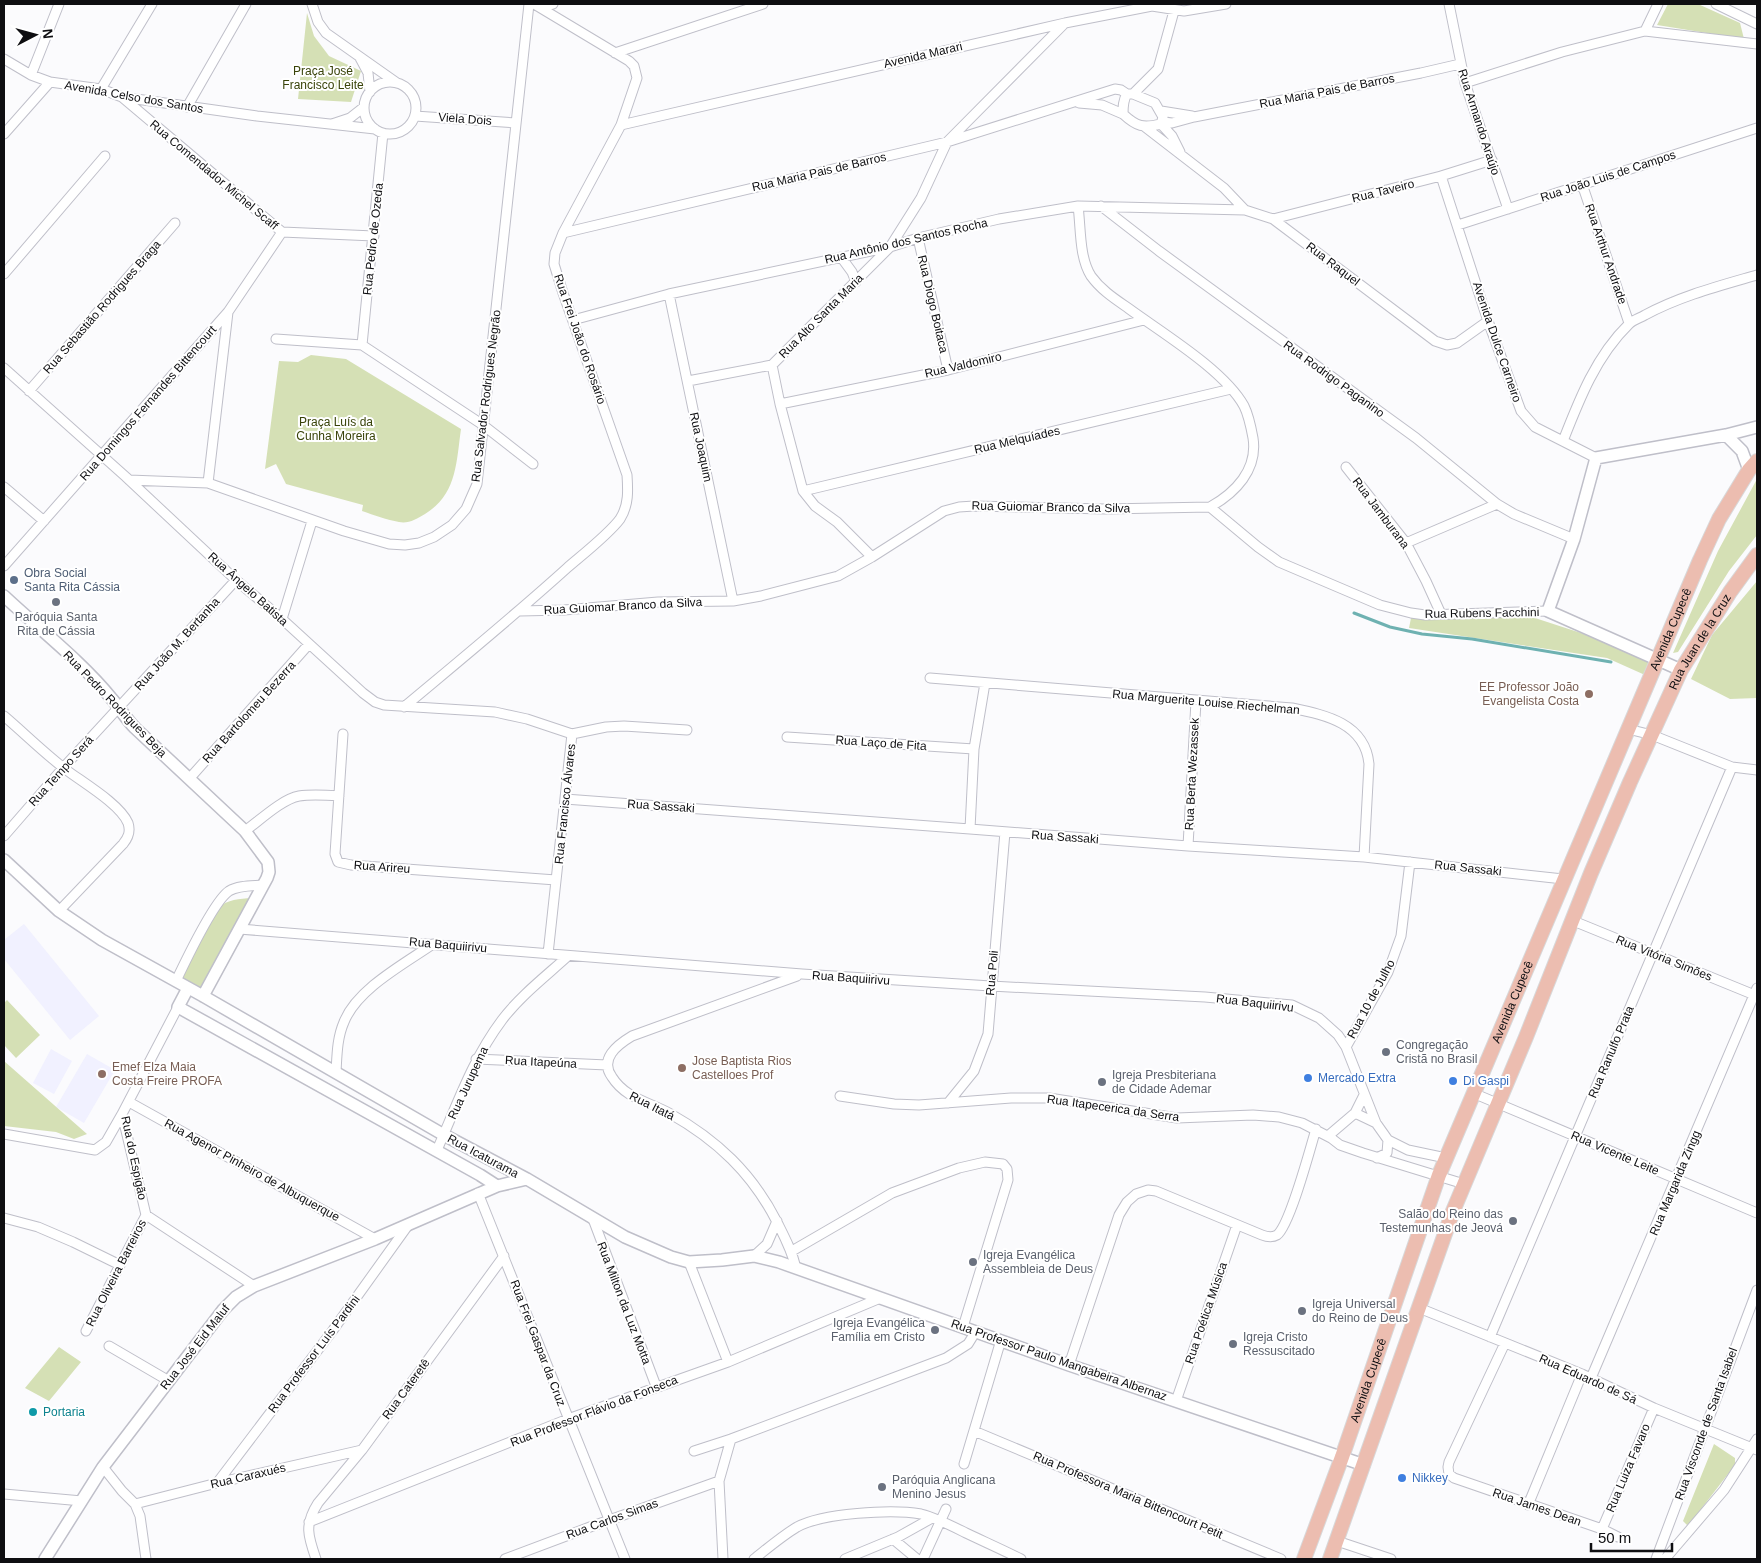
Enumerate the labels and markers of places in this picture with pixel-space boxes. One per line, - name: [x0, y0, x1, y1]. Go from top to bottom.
- place label: Obra Social Santa Rita Cássia: [24, 566, 120, 594]
- marker: Obra Social Santa Rita Cássia: [8, 574, 20, 586]
- marker: Paróquia Santa Rita de Cássia: [50, 596, 62, 608]
- place label: Paróquia Santa Rita de Cássia: [15, 610, 98, 638]
- place label: EE Professor João Evangelista Costa: [1479, 680, 1579, 708]
- marker: EE Professor João Evangelista Costa: [1583, 688, 1595, 700]
- place label: Congregação Cristã no Brasil: [1396, 1038, 1477, 1066]
- marker: Congregação Cristã no Brasil: [1380, 1046, 1392, 1058]
- place label: Jose Baptista Rios Castelloes Prof: [692, 1054, 791, 1082]
- place label: Emef Elza Maia Costa Freire PROFA: [112, 1060, 222, 1088]
- marker: Jose Baptista Rios Castelloes Prof: [676, 1062, 688, 1074]
- marker: Emef Elza Maia Costa Freire PROFA: [96, 1068, 108, 1080]
- place label: Igreja Presbiteriana de Cidade Ademar: [1112, 1068, 1216, 1096]
- place label: Mercado Extra: [1318, 1071, 1396, 1085]
- marker: Mercado Extra: [1302, 1072, 1314, 1084]
- place label: Di Gaspi: [1463, 1074, 1509, 1088]
- marker: Di Gaspi: [1447, 1075, 1459, 1087]
- marker: Igreja Presbiteriana de Cidade Ademar: [1096, 1076, 1108, 1088]
- place label: Salão do Reino das Testemunhas de Jeová: [1380, 1207, 1503, 1235]
- marker: Salão do Reino das Testemunhas de Jeová: [1507, 1215, 1519, 1227]
- place label: Igreja Evangélica Assembleia de Deus: [983, 1248, 1093, 1276]
- marker: Igreja Evangélica Assembleia de Deus: [967, 1256, 979, 1268]
- place label: Igreja Universal do Reino de Deus: [1312, 1297, 1408, 1325]
- marker: Igreja Universal do Reino de Deus: [1296, 1305, 1308, 1317]
- place label: Igreja Evangélica Família em Cristo: [831, 1316, 925, 1344]
- marker: Igreja Evangélica Família em Cristo: [929, 1324, 941, 1336]
- place label: Igreja Cristo Ressuscitado: [1243, 1330, 1315, 1358]
- marker: Igreja Cristo Ressuscitado: [1227, 1338, 1239, 1350]
- place label: Portaria: [43, 1405, 85, 1419]
- marker: Portaria: [27, 1406, 39, 1418]
- place label: Nikkey: [1412, 1471, 1448, 1485]
- marker: Nikkey: [1396, 1472, 1408, 1484]
- place label: Paróquia Anglicana Menino Jesus: [892, 1473, 996, 1501]
- marker: Paróquia Anglicana Menino Jesus: [876, 1481, 888, 1493]

